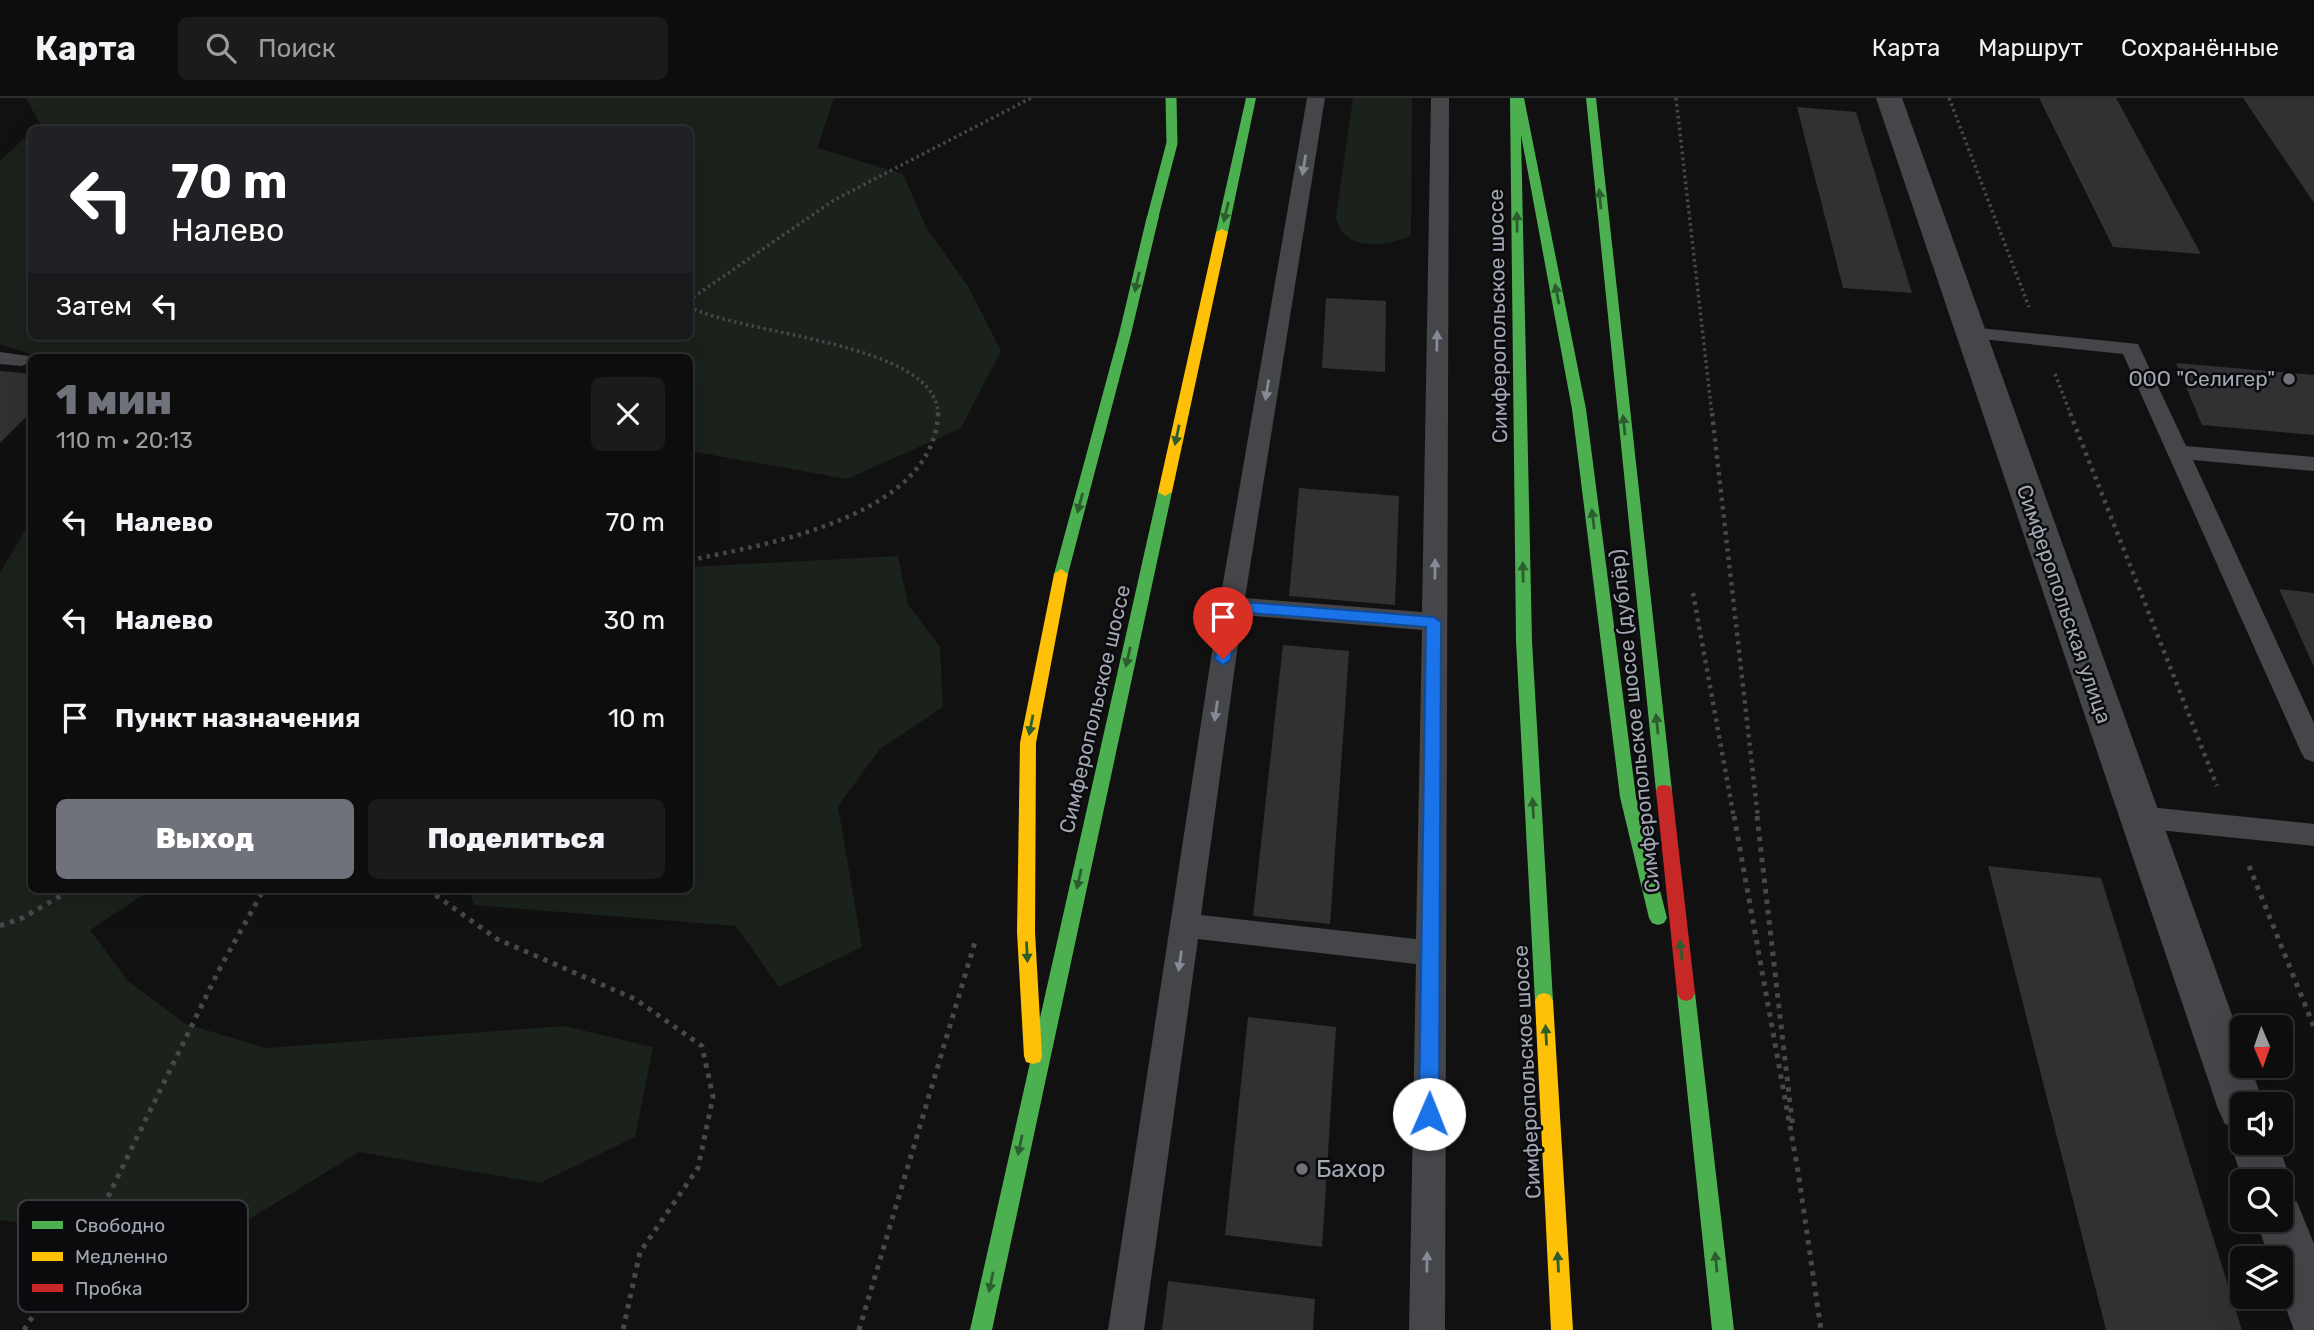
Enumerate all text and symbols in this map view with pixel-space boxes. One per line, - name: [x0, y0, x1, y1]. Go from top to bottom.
- search box: [178, 17, 668, 80]
- text: Карта: [35, 29, 136, 68]
- icon: search: [202, 29, 240, 67]
- text: Поиск: [258, 33, 336, 64]
- text: Карта: [1872, 34, 1940, 62]
- text: Маршрут: [1978, 34, 2083, 62]
- text: Сохранённые: [2121, 34, 2279, 62]
- text: 70 m: [171, 152, 288, 210]
- icon: left: [56, 154, 147, 245]
- one-way arrow: [1298, 154, 1309, 176]
- one-way arrow: [1594, 187, 1605, 209]
- street label: Симферопольское шоссе: [1483, 189, 1512, 443]
- one-way arrow: [1220, 201, 1231, 223]
- text: Налево: [171, 211, 284, 249]
- one-way arrow: [1511, 211, 1523, 233]
- one-way arrow: [1131, 272, 1142, 294]
- one-way arrow: [1551, 283, 1562, 305]
- icon: left: [146, 287, 184, 325]
- text: Затем: [56, 291, 132, 322]
- one-way arrow: [1431, 330, 1443, 352]
- place label: ООО "Селигер": [2128, 366, 2275, 391]
- marker: ООО "Селигер": [2281, 371, 2297, 387]
- text: 1 мин: [56, 375, 172, 425]
- button: close: [591, 377, 665, 451]
- one-way arrow: [1261, 379, 1272, 401]
- one-way arrow: [1619, 414, 1630, 436]
- one-way arrow: [1171, 424, 1182, 446]
- text: 110 m · 20:13: [56, 426, 193, 454]
- street label: Симферопольская улица: [2012, 481, 2117, 727]
- one-way arrow: [1074, 492, 1085, 514]
- icon: left: [56, 503, 94, 541]
- text: Налево: [115, 507, 213, 538]
- text: 70 m: [606, 507, 665, 538]
- one-way arrow: [1587, 507, 1598, 529]
- street label: Симферопольское шоссе (дублёр): [1604, 548, 1665, 894]
- one-way arrow: [1429, 558, 1440, 580]
- one-way arrow: [1517, 561, 1529, 583]
- street label: Симферопольское шоссе: [1054, 582, 1135, 836]
- pin: [1193, 587, 1253, 659]
- icon: arrive: [1204, 598, 1242, 636]
- icon: left: [56, 601, 94, 639]
- text: Налево: [115, 605, 213, 636]
- text: 30 m: [603, 605, 665, 636]
- one-way arrow: [1123, 646, 1134, 668]
- icon: arrive: [56, 699, 94, 737]
- one-way arrow: [1210, 700, 1221, 722]
- text: Пункт назначения: [115, 703, 360, 734]
- text: 10 m: [608, 703, 665, 734]
- one-way arrow: [1651, 713, 1662, 735]
- one-way arrow: [1026, 714, 1037, 736]
- one-way arrow: [1528, 796, 1539, 818]
- button: Выход: [56, 799, 354, 879]
- button: Поделиться: [368, 799, 665, 879]
- one-way arrow: [1073, 868, 1084, 890]
- one-way arrow: [1675, 939, 1686, 961]
- one-way arrow: [1021, 941, 1032, 963]
- street label: Симферопольское шоссе: [1507, 944, 1546, 1200]
- one-way arrow: [1174, 950, 1185, 972]
- north arrow: [2230, 1015, 2292, 1078]
- map controls: [2230, 1015, 2293, 1309]
- one-way arrow: [1540, 1023, 1551, 1045]
- position arrow: [1392, 1077, 1466, 1151]
- button: sound: [2230, 1092, 2293, 1155]
- one-way arrow: [1014, 1134, 1025, 1156]
- place label: Бахор: [1316, 1155, 1386, 1183]
- marker: Бахор: [1294, 1161, 1310, 1177]
- button: search: [2230, 1169, 2293, 1232]
- legend: [18, 1200, 248, 1312]
- text: Свободно: [75, 1214, 165, 1237]
- text: Медленно: [75, 1245, 168, 1268]
- button: layers: [2230, 1246, 2293, 1309]
- one-way arrow: [1422, 1251, 1433, 1273]
- one-way arrow: [1553, 1251, 1564, 1273]
- one-way arrow: [1710, 1251, 1721, 1273]
- one-way arrow: [985, 1271, 996, 1293]
- text: Пробка: [75, 1277, 143, 1300]

